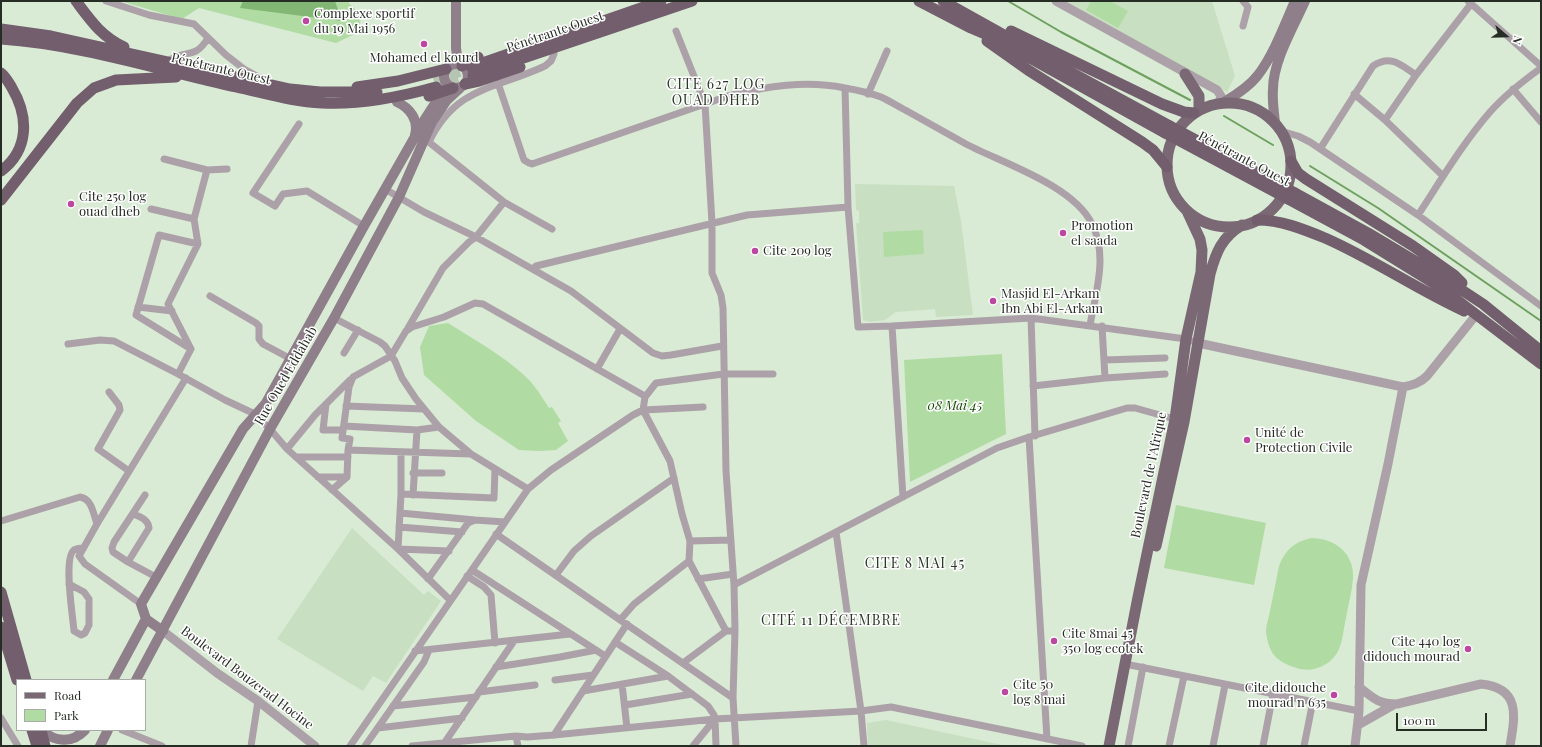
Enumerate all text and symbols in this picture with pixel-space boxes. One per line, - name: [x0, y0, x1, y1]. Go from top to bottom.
- place label: Complexe sportif du 19 Mai 1956: [314, 6, 414, 37]
- street label: Pénétrante Ouest: [504, 8, 606, 56]
- marker: Complexe sportif du 19 Mai 1956: [301, 16, 311, 26]
- north arrow: [1486, 16, 1526, 56]
- text: N: [1509, 34, 1526, 47]
- marker: Mohamed el kourd: [419, 39, 429, 49]
- street label: Pénétrante Ouest: [170, 50, 272, 88]
- place label: Mohamed el kourd: [369, 50, 479, 66]
- district label: CITE 627 LOG OUAD DHEB: [667, 77, 765, 110]
- street label: Pénétrante Ouest: [1195, 128, 1293, 190]
- place label: Cite 250 log ouad dheb: [79, 189, 146, 220]
- marker: Cite 250 log ouad dheb: [66, 199, 76, 209]
- place label: Promotion el saada: [1071, 218, 1133, 249]
- marker: Promotion el saada: [1058, 228, 1068, 238]
- place label: Cite 209 log: [763, 243, 832, 259]
- marker: Cite 209 log: [750, 246, 760, 256]
- place label: Masjid El-Arkam Ibn Abi El-Arkam: [1001, 286, 1103, 317]
- marker: Masjid El-Arkam Ibn Abi El-Arkam: [988, 296, 998, 306]
- street label: Rue Oued Eddahab: [251, 324, 321, 428]
- park label: 08 Mai 45: [928, 398, 982, 414]
- street label: Boulevard de l'Afrique: [1128, 411, 1170, 539]
- place label: Unité de Protection Civile: [1255, 425, 1352, 456]
- marker: Unité de Protection Civile: [1242, 435, 1252, 445]
- district label: CITE 8 MAI 45: [865, 556, 965, 572]
- district label: CITÉ 11 DÉCEMBRE: [761, 613, 901, 629]
- street label: Boulevard Bouzerad Hocine: [178, 623, 316, 733]
- place label: Cite 8mai 45 350 log ecotek: [1062, 626, 1143, 657]
- place label: Cite 440 log didouch mourad: [1363, 634, 1460, 665]
- marker: Cite 8mai 45 350 log ecotek: [1049, 636, 1059, 646]
- marker: Cite 440 log didouch mourad: [1463, 644, 1473, 654]
- place label: Cite 50 log 8 mai: [1013, 677, 1066, 708]
- legend: [16, 679, 146, 731]
- place label: Cite didouche mourad n 635: [1245, 680, 1326, 711]
- text: Road: [54, 687, 81, 703]
- marker: Cite 50 log 8 mai: [1000, 687, 1010, 697]
- marker: Cite didouche mourad n 635: [1329, 690, 1339, 700]
- scale bar: [1398, 705, 1489, 731]
- text: Park: [54, 707, 79, 723]
- text: 100 m: [1403, 712, 1435, 728]

